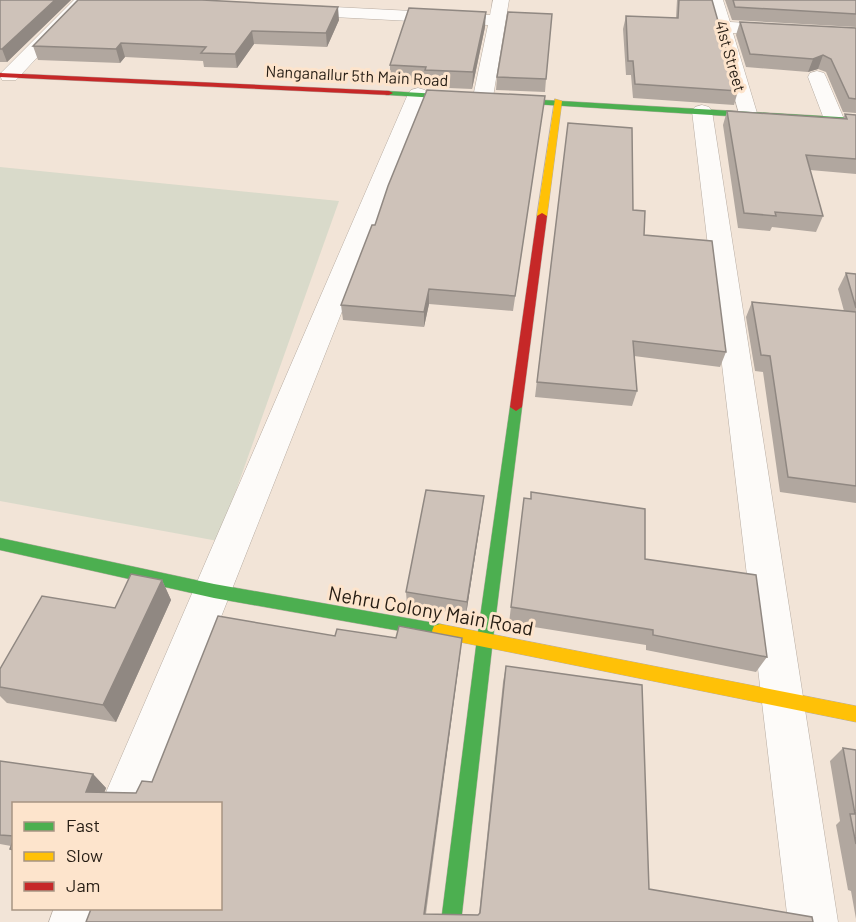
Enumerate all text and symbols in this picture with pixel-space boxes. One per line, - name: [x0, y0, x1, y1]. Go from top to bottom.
- street label: 41st Street: [712, 18, 750, 94]
- street label: Nanganallur 5th Main Road: [265, 61, 449, 89]
- street label: Nehru Colony Main Road: [327, 580, 535, 640]
- legend: [12, 802, 222, 910]
- text: Fast: [66, 814, 100, 836]
- text: Slow: [66, 844, 103, 866]
- text: Jam: [66, 874, 100, 896]

